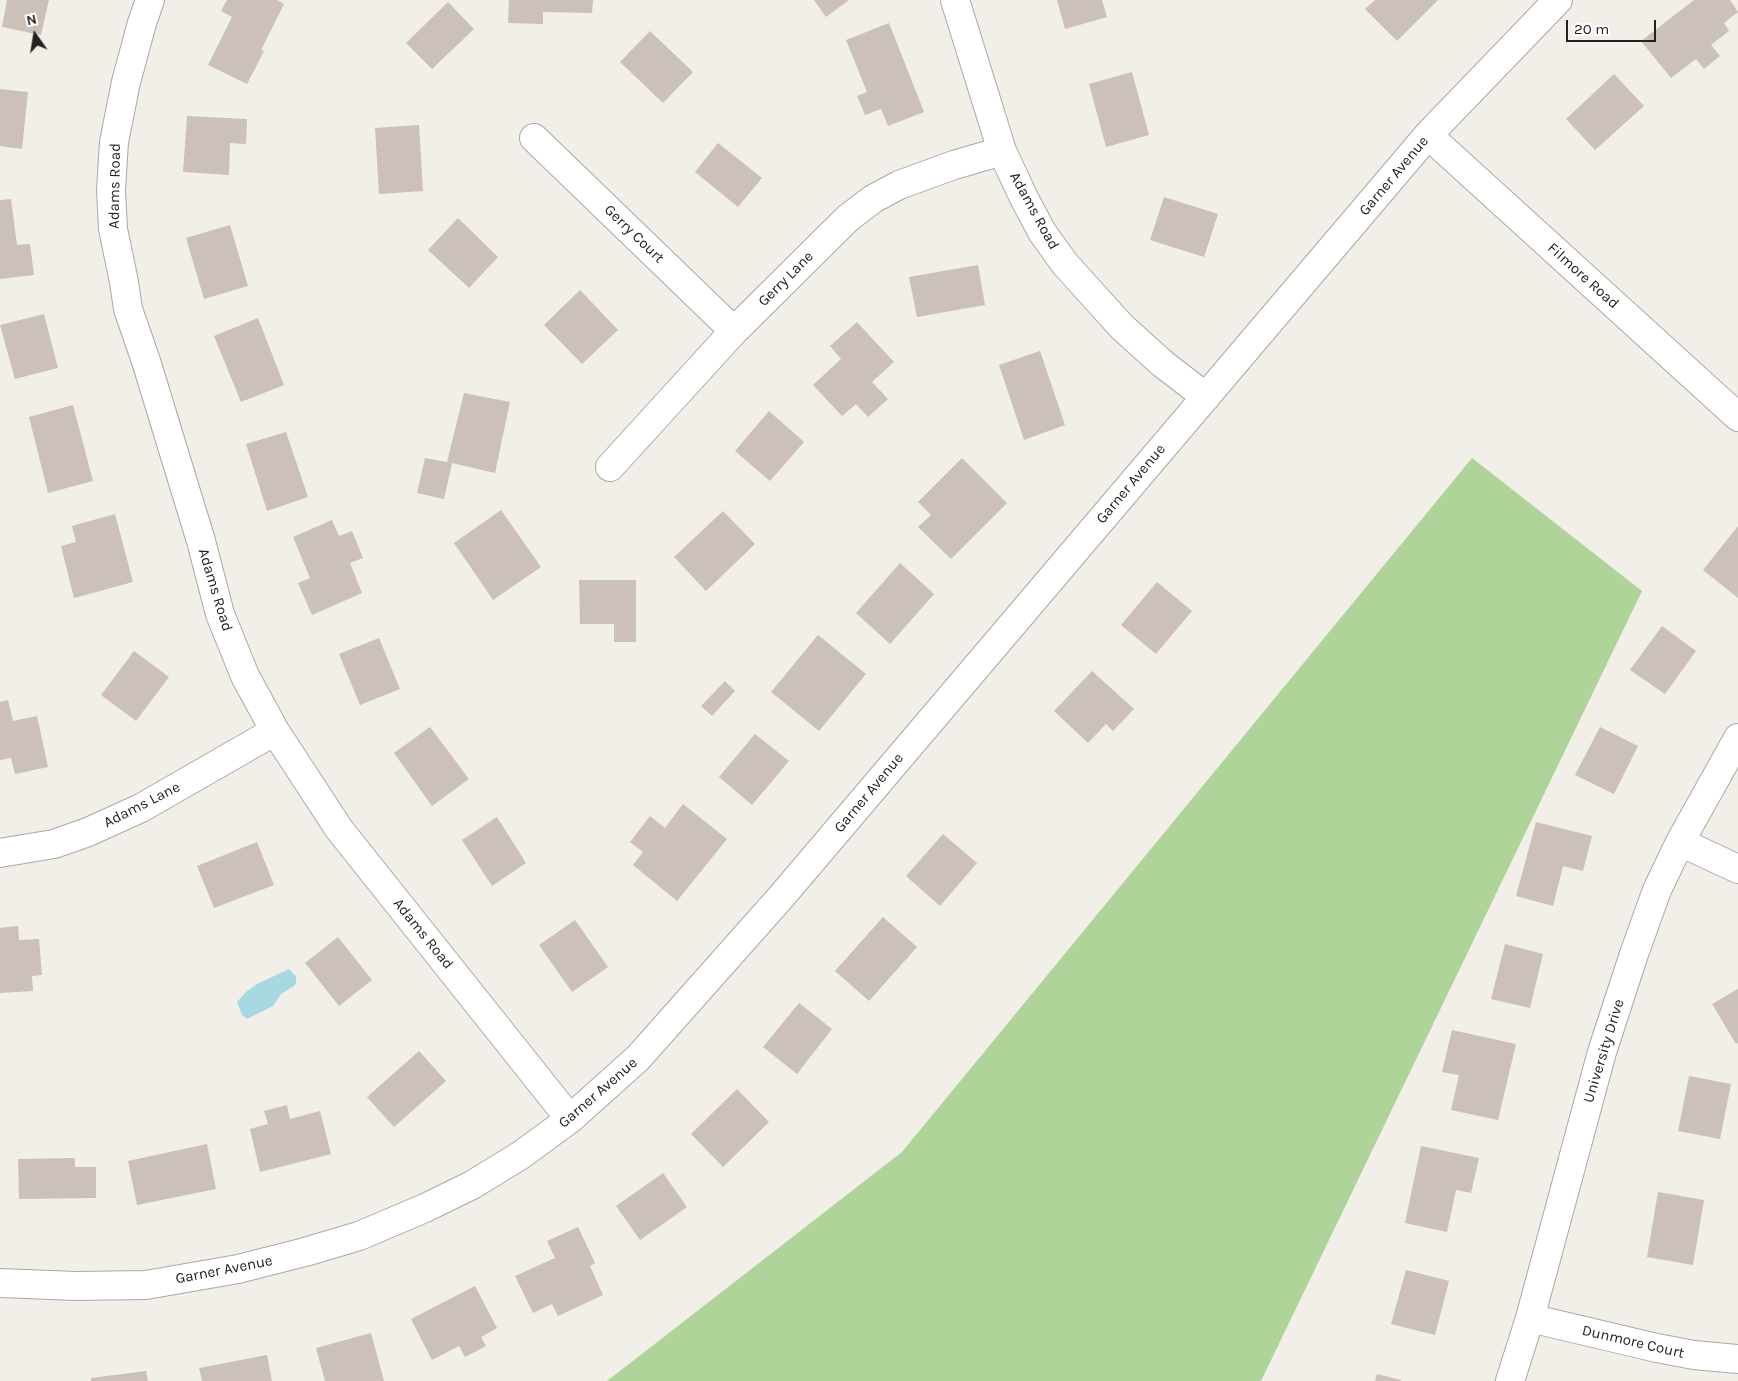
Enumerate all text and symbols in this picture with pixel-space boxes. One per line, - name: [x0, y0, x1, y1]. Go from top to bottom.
- north arrow: [10, 10, 60, 60]
- text: N: [25, 10, 38, 29]
- scale bar: [1568, 10, 1658, 42]
- text: 20 m: [1574, 20, 1609, 38]
- street label: Garner Avenue: [1355, 133, 1433, 219]
- street label: Adams Road: [105, 143, 125, 229]
- street label: Adams Road: [1005, 169, 1063, 253]
- street label: Gerry Court: [600, 201, 668, 267]
- street label: Filmore Road: [1544, 239, 1622, 313]
- street label: Gerry Lane: [755, 248, 817, 310]
- street label: Garner Avenue: [1092, 441, 1170, 527]
- street label: Adams Road: [194, 546, 236, 634]
- street label: Garner Avenue: [830, 750, 908, 836]
- street label: Adams Lane: [101, 778, 183, 832]
- street label: Adams Road: [389, 895, 457, 973]
- street label: University Drive: [1580, 997, 1628, 1105]
- street label: Garner Avenue: [555, 1054, 641, 1132]
- street label: Garner Avenue: [174, 1252, 274, 1288]
- street label: Dunmore Court: [1580, 1321, 1686, 1363]

